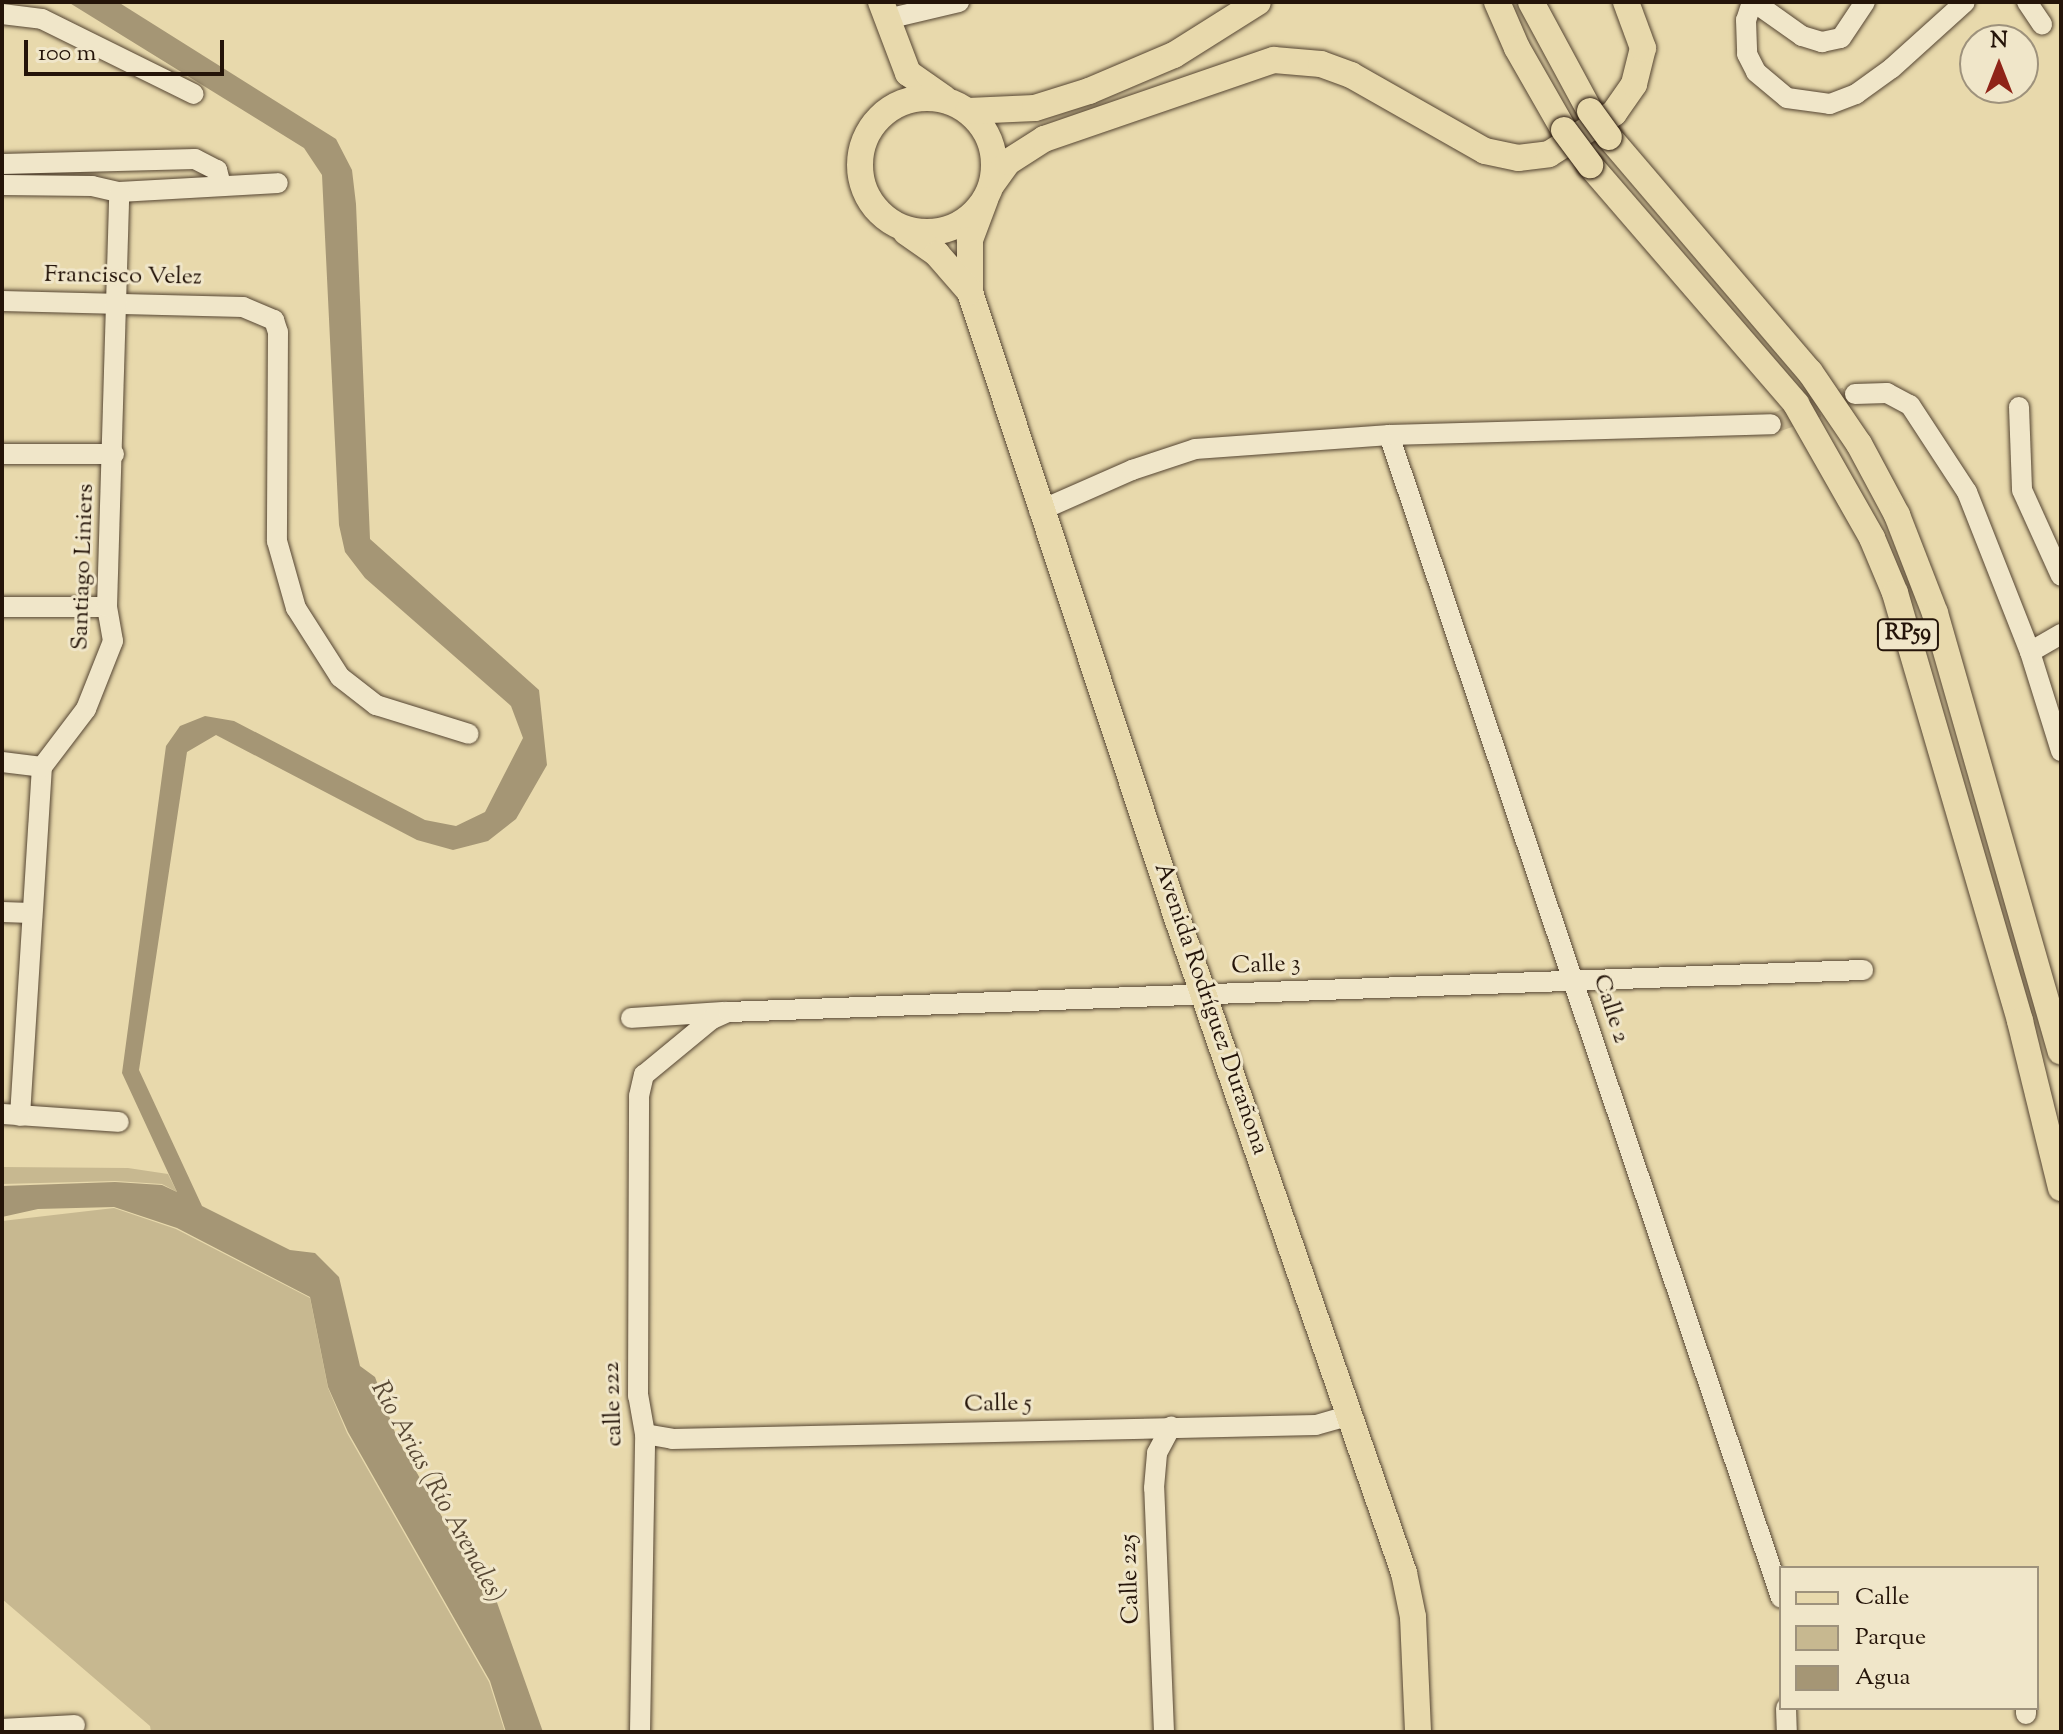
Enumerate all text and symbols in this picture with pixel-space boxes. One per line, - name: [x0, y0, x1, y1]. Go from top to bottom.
- scale bar: [28, 24, 228, 74]
- north arrow: [1959, 24, 2039, 104]
- text: N: [1990, 26, 2008, 58]
- text: 100 m: [38, 37, 96, 71]
- street label: Francisco Velez: [44, 261, 202, 293]
- street label: Santiago Liniers: [67, 483, 101, 651]
- road number: RP59: [1876, 617, 1940, 653]
- street label: Avenida Rodríguez Durañona: [1146, 859, 1274, 1159]
- street label: Calle 3: [1231, 950, 1301, 982]
- street label: Calle 2: [1585, 971, 1635, 1047]
- street label: calle 222: [598, 1361, 630, 1447]
- water label: Río Arias (Río Arenales): [363, 1376, 511, 1608]
- street label: Calle 5: [964, 1390, 1032, 1420]
- street label: Calle 225: [1115, 1533, 1147, 1625]
- legend: [1779, 1566, 2039, 1710]
- text: Calle: [1855, 1581, 1909, 1615]
- text: Parque: [1855, 1621, 1926, 1655]
- text: Agua: [1855, 1661, 1911, 1695]

